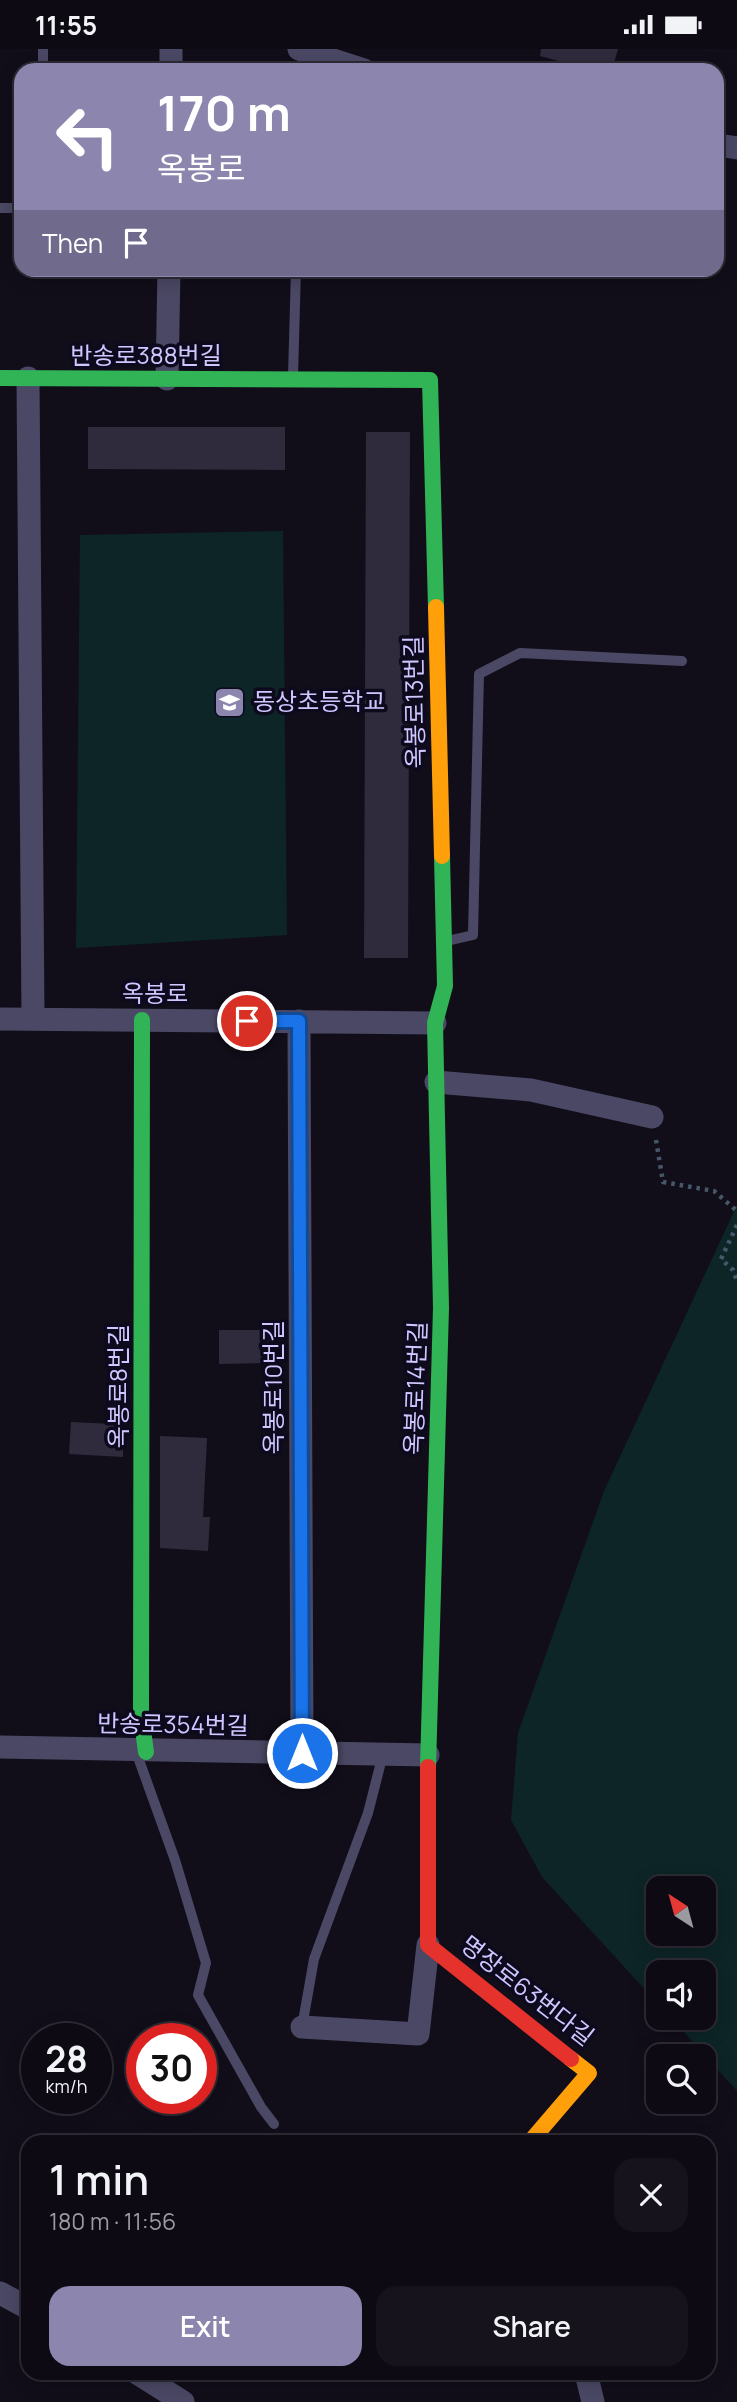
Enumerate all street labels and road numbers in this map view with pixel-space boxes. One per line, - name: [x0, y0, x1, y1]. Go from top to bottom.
- street label: 반송로388번길: [70, 338, 222, 371]
- street label: 옥봉로13번길: [396, 635, 431, 769]
- street label: 옥봉로: [122, 976, 188, 1009]
- street label: 옥봉로10번길: [256, 1320, 289, 1454]
- street label: 옥봉로14번길: [396, 1320, 433, 1455]
- street label: 옥봉로8번길: [101, 1324, 134, 1448]
- street label: 반송로354번길: [97, 1706, 249, 1741]
- street label: 명장로63번다길: [454, 1927, 601, 2052]

